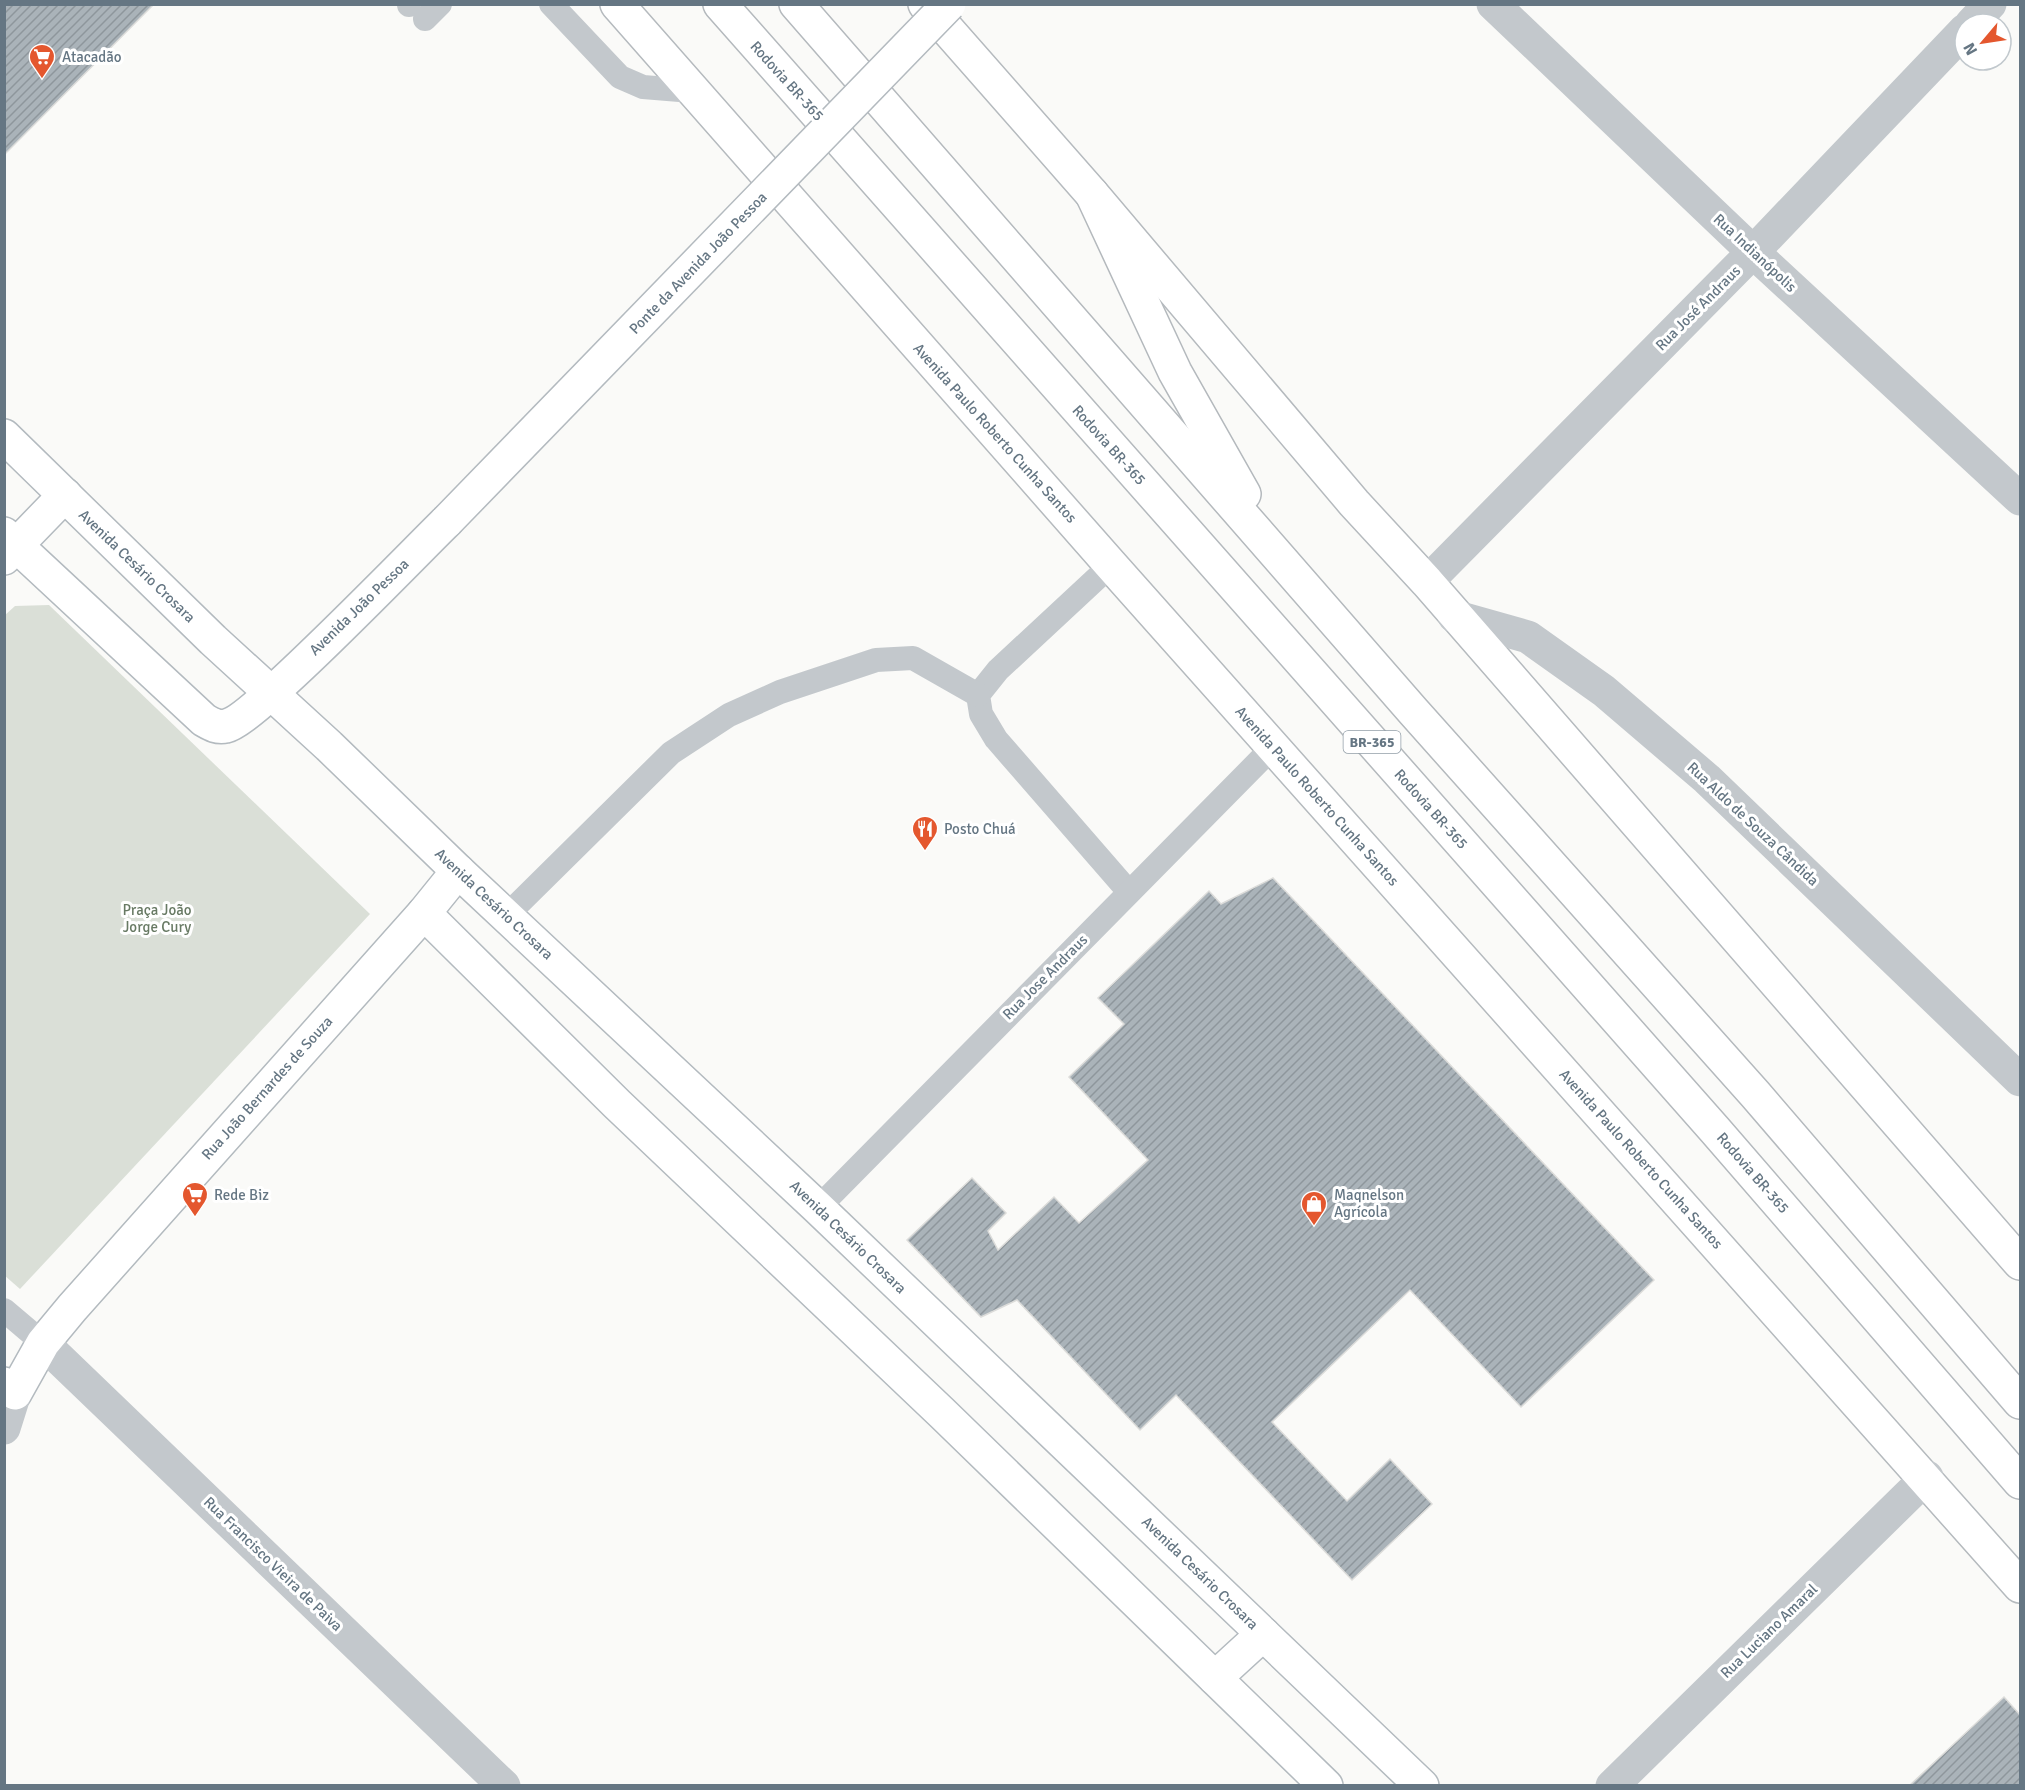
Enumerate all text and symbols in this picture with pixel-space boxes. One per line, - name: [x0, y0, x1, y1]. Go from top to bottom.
- north arrow: [1953, 12, 2013, 72]
- street label: Rodovia BR-365: [746, 37, 828, 125]
- text: N: [1959, 39, 1982, 59]
- supermarket icon: Atacadão: [27, 42, 57, 80]
- place label: Atacadão: [62, 48, 122, 66]
- street label: Ponte da Avenida João Pessoa: [625, 188, 771, 338]
- street label: Rua Indianópolis: [1710, 210, 1800, 296]
- street label: Rua José Andraus: [1652, 261, 1745, 354]
- street label: Avenida Paulo Roberto Cunha Santos: [909, 339, 1081, 527]
- street label: Rodovia BR-365: [1068, 401, 1150, 489]
- street label: Avenida Cesário Crosara: [75, 506, 199, 626]
- street label: Avenida João Pessoa: [305, 555, 413, 659]
- street label: Avenida Paulo Roberto Cunha Santos: [1231, 702, 1403, 890]
- road number: BR-365: [1344, 731, 1400, 753]
- street label: Rua Aldo de Souza Cândida: [1684, 758, 1822, 890]
- street label: Rodovia BR-365: [1390, 765, 1472, 853]
- restaurant icon: Posto Chuá: [910, 814, 940, 852]
- place label: Posto Chuá: [944, 820, 1016, 838]
- street label: Avenida Cesário Crosara: [431, 845, 557, 963]
- park label: Praça João Jorge Cury: [122, 901, 192, 936]
- street label: Rua Jose Andraus: [999, 930, 1092, 1023]
- street label: Rua João Bernardes de Souza: [198, 1013, 336, 1163]
- street label: Avenida Paulo Roberto Cunha Santos: [1555, 1065, 1727, 1253]
- street label: Rodovia BR-365: [1713, 1129, 1793, 1217]
- street label: Avenida Cesário Crosara: [786, 1177, 910, 1297]
- supermarket icon: Rede Biz: [180, 1180, 210, 1218]
- place label: Rede Biz: [214, 1186, 269, 1204]
- place label: Maqnelson Agrícola: [1334, 1186, 1404, 1221]
- shop icon: Maqnelson Agrícola: [1299, 1189, 1329, 1227]
- street label: Rua Francisco Vieira de Paiva: [200, 1493, 346, 1635]
- street label: Avenida Cesário Crosara: [1138, 1513, 1262, 1633]
- street label: Rua Luciano Amaral: [1717, 1580, 1821, 1682]

